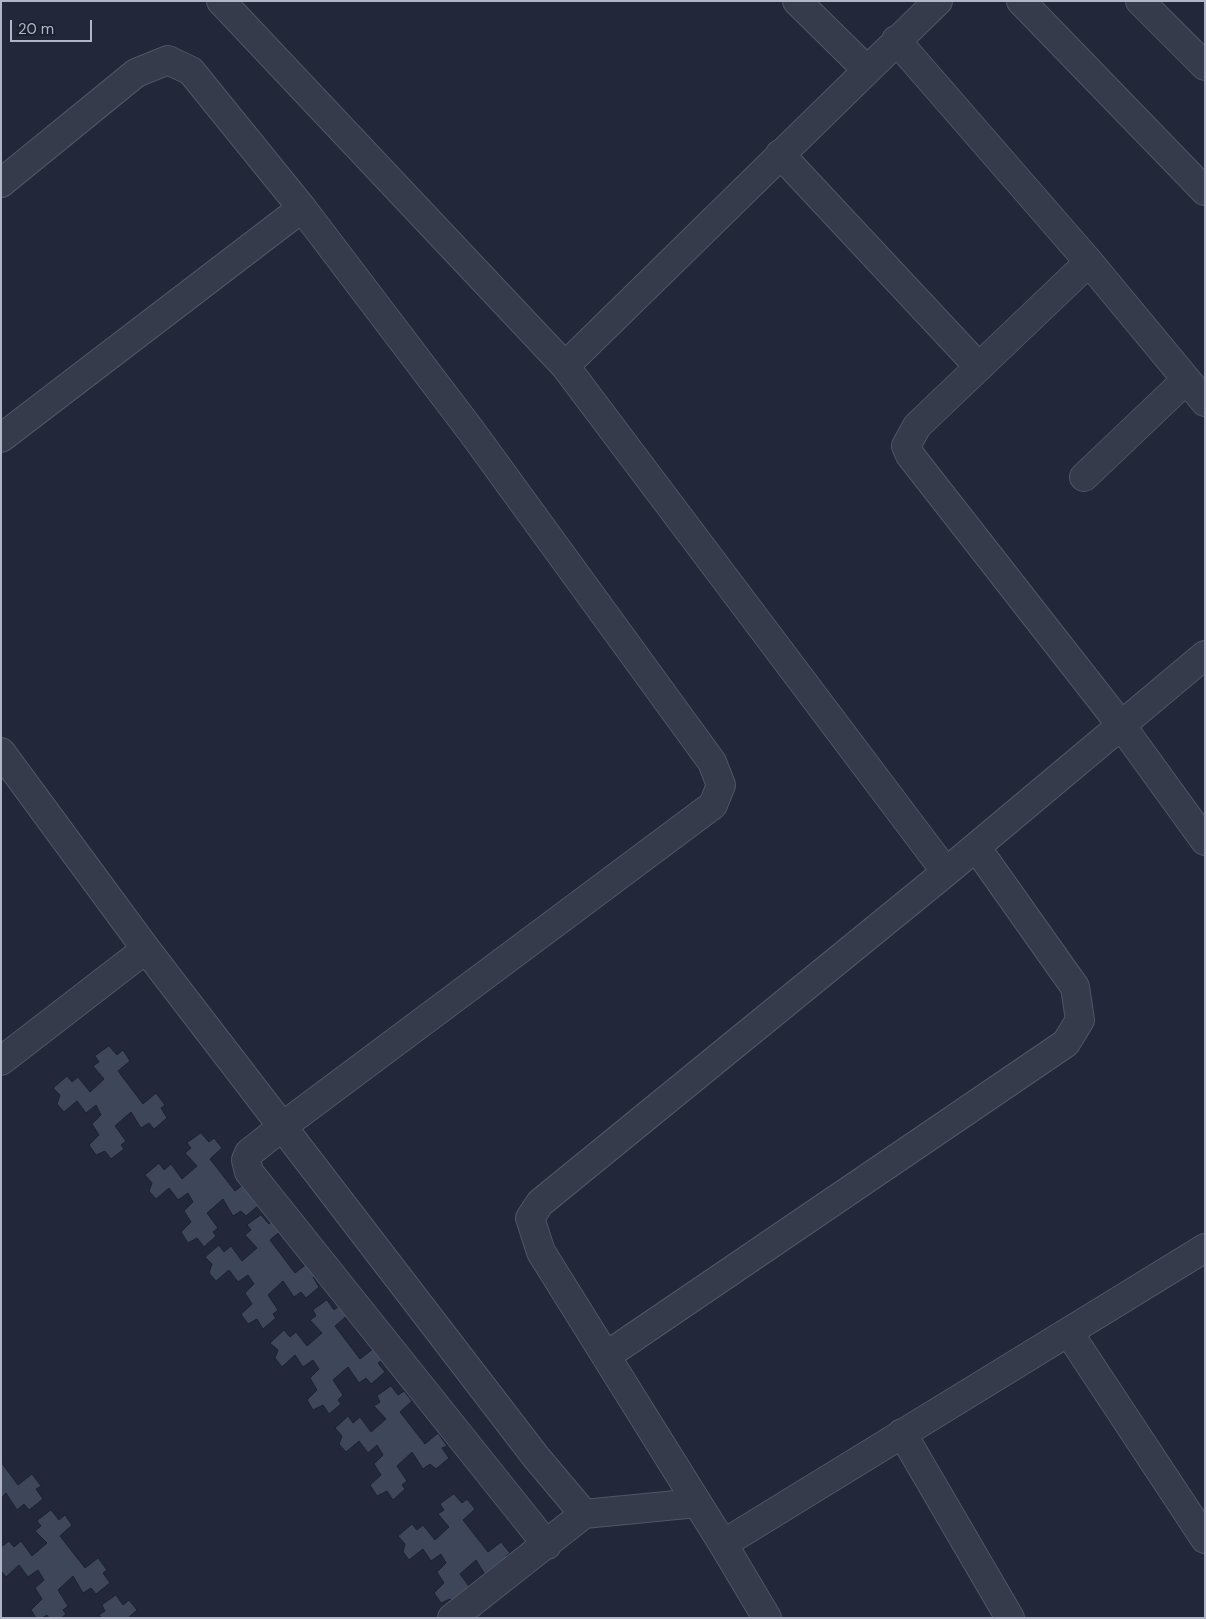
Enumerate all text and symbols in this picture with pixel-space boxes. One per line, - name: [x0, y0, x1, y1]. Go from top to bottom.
- scale bar: [12, 10, 95, 42]
- text: 20 m: [18, 19, 54, 39]

